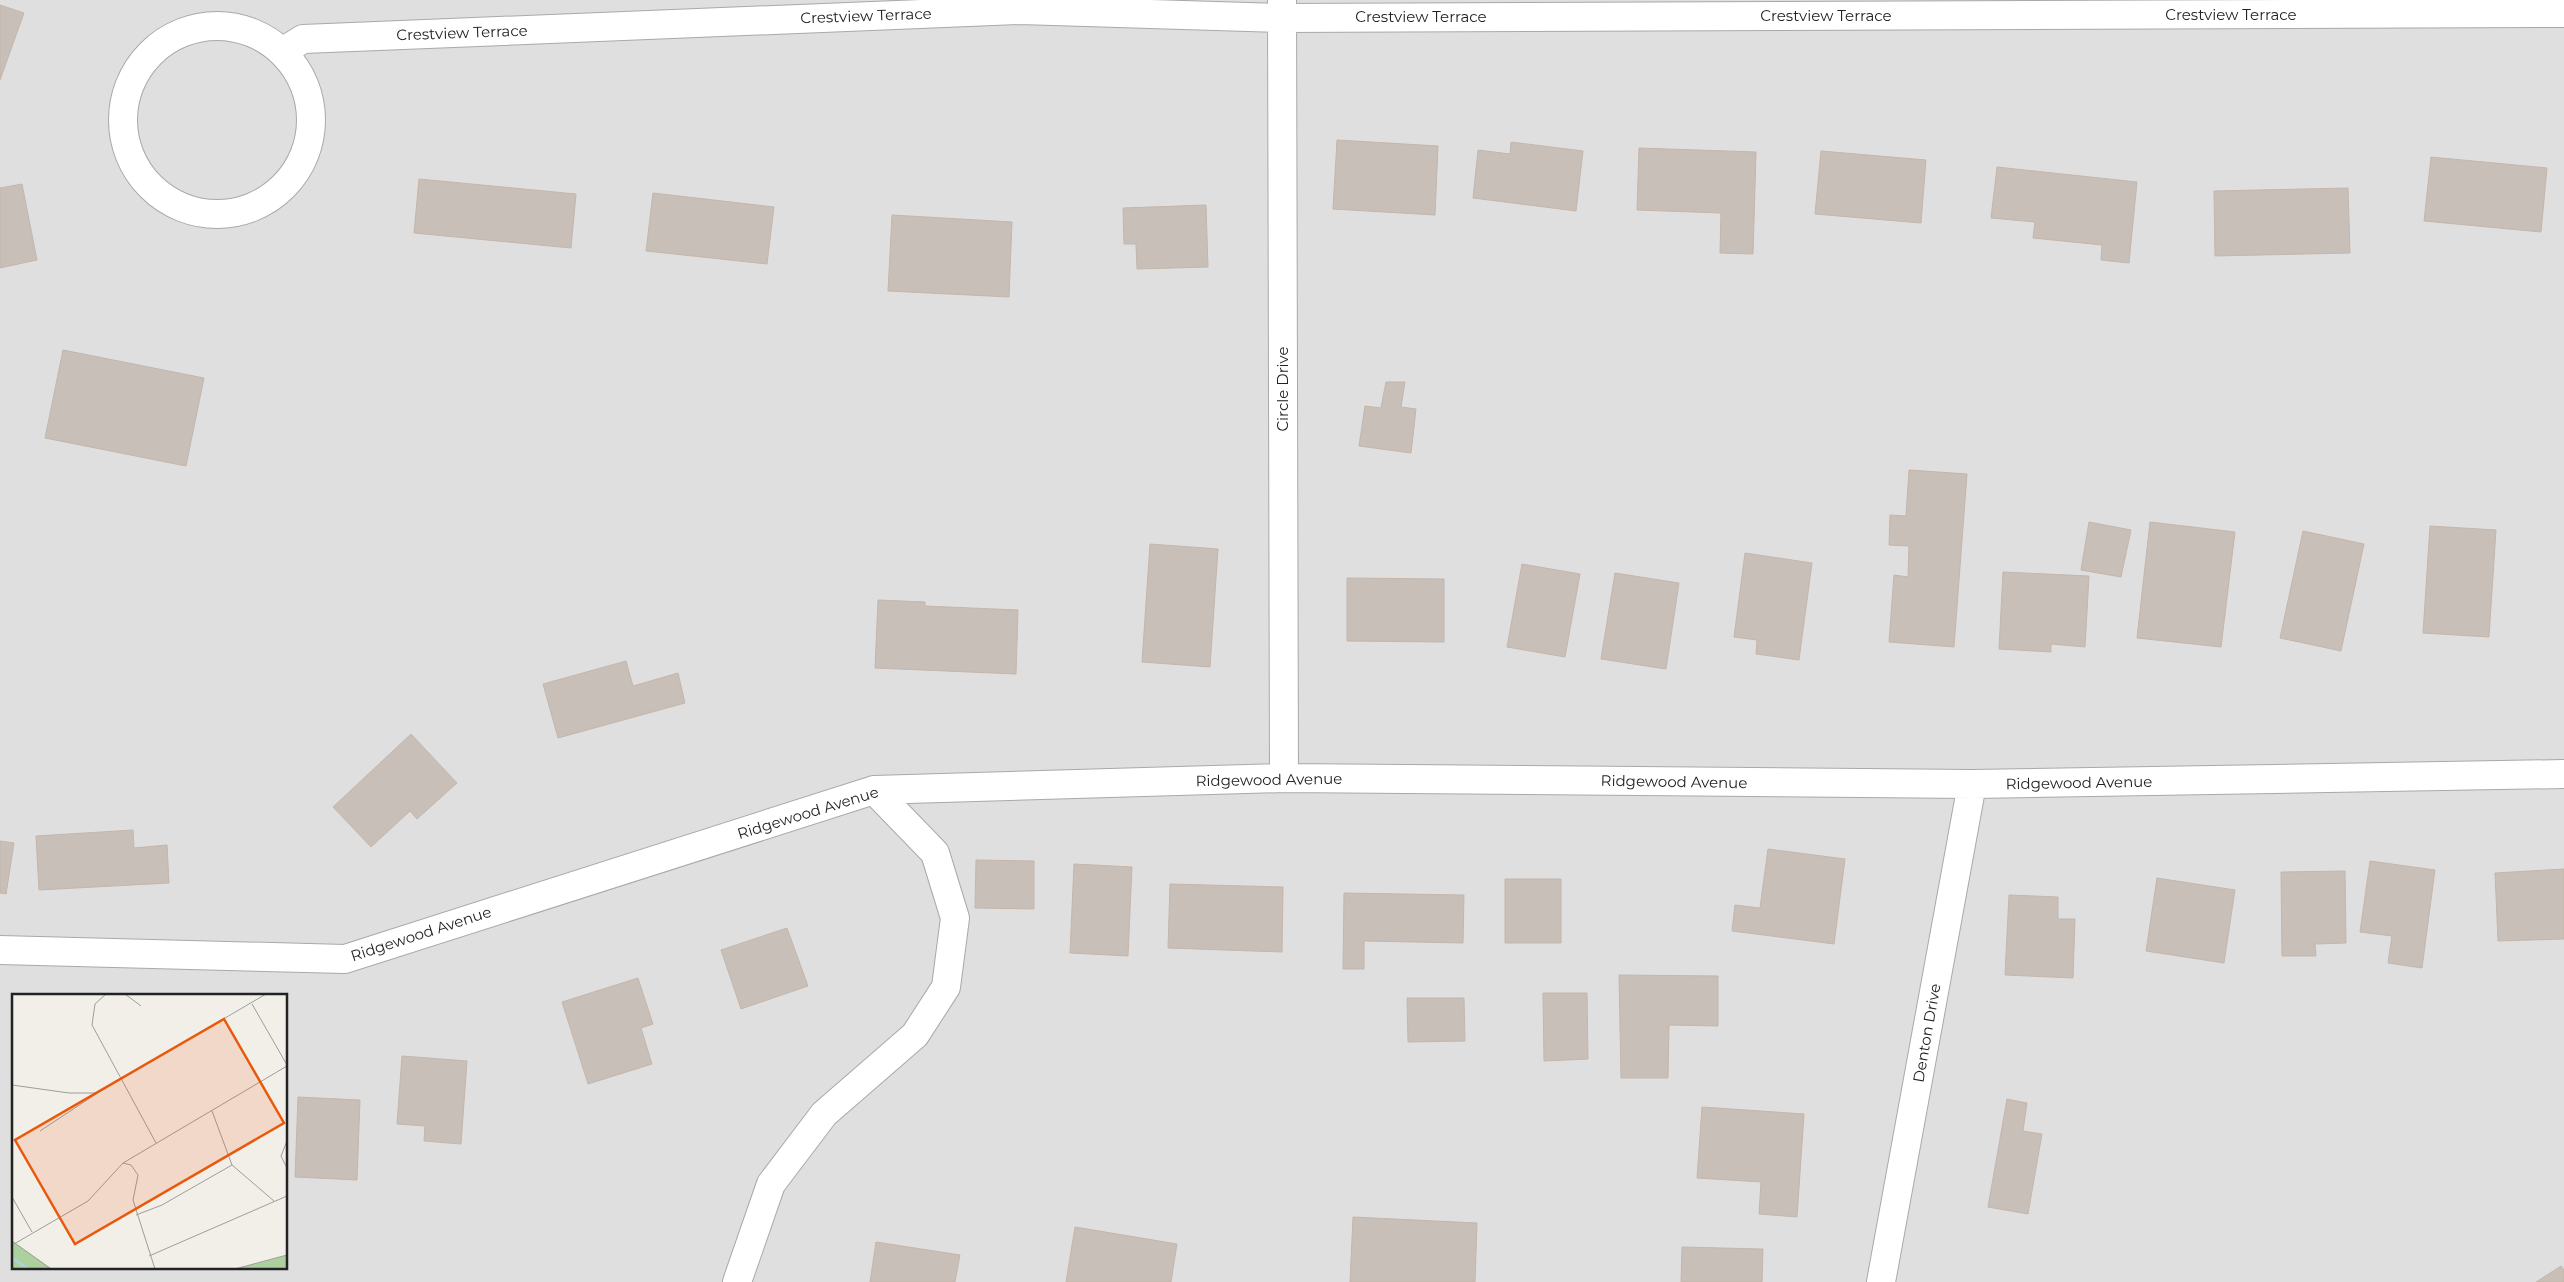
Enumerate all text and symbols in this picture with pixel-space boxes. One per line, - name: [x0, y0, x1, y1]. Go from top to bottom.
- street label: Crestview Terrace: [800, 4, 932, 27]
- street label: Crestview Terrace: [2165, 5, 2297, 24]
- street label: Crestview Terrace: [1760, 6, 1892, 25]
- street label: Crestview Terrace: [1355, 7, 1487, 26]
- street label: Crestview Terrace: [396, 21, 528, 44]
- street label: Circle Drive: [1273, 346, 1292, 432]
- street label: Ridgewood Avenue: [1195, 769, 1343, 790]
- street label: Ridgewood Avenue: [1600, 771, 1748, 792]
- street label: Ridgewood Avenue: [2005, 772, 2153, 793]
- street label: Ridgewood Avenue: [735, 782, 881, 843]
- street label: Ridgewood Avenue: [348, 902, 494, 965]
- street label: Denton Drive: [1908, 982, 1945, 1084]
- inset map: [12, 994, 288, 1270]

